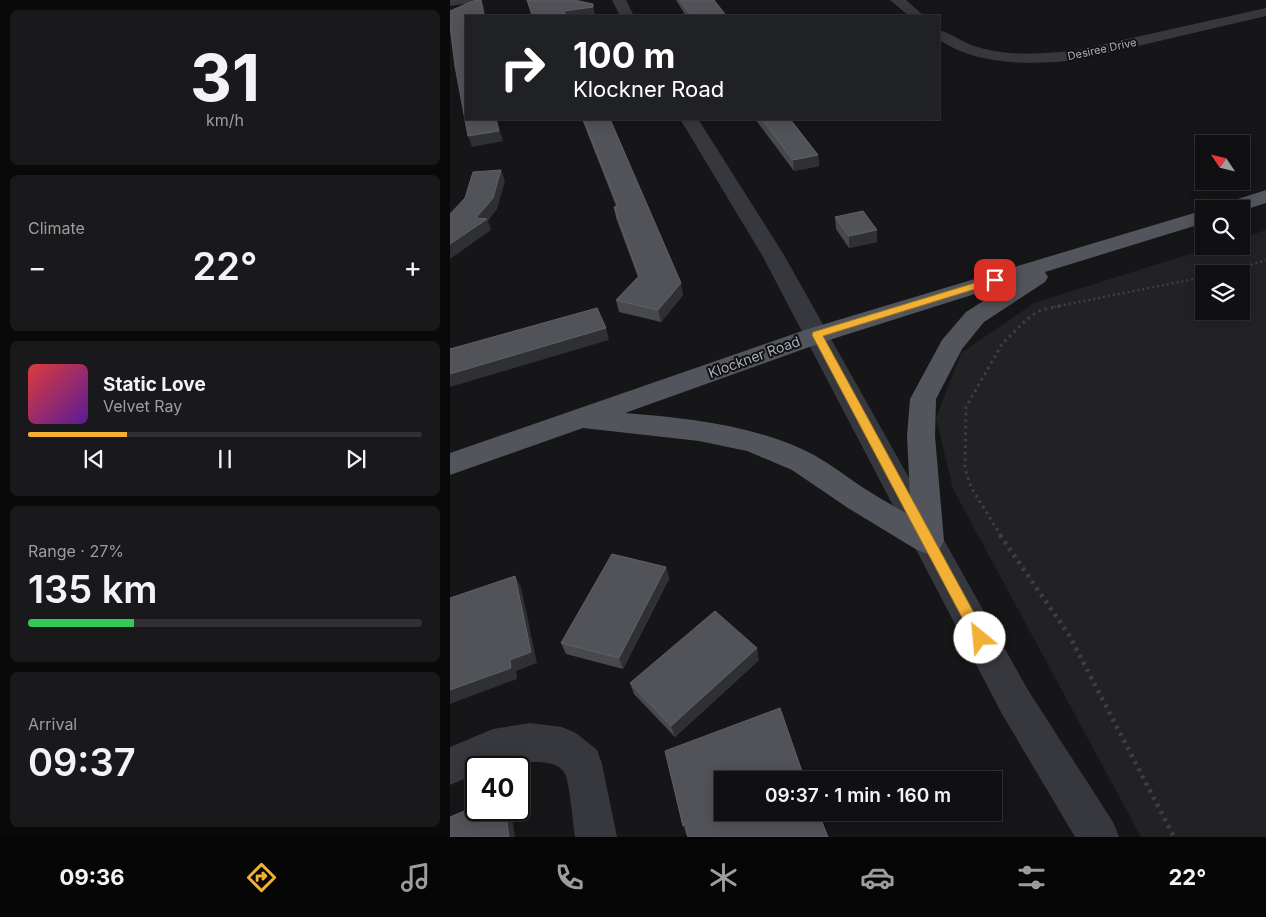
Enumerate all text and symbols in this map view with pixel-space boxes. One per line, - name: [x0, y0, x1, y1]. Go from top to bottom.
- text: 100 m: [573, 34, 676, 76]
- icon: right: [490, 35, 555, 100]
- street label: Desiree Drive: [1066, 35, 1138, 63]
- text: 31: [190, 38, 260, 117]
- text: Klockner Road: [573, 76, 724, 102]
- text: km/h: [206, 110, 244, 130]
- north arrow: [1195, 135, 1250, 190]
- map controls: [1195, 135, 1250, 320]
- button: search: [1195, 200, 1250, 255]
- text: Climate: [28, 218, 85, 238]
- text: 22°: [193, 243, 257, 289]
- text: −: [28, 250, 47, 284]
- text: +: [403, 250, 422, 284]
- pin: [974, 259, 1016, 301]
- button: layers: [1195, 265, 1250, 320]
- icon: arrive: [981, 266, 1009, 294]
- street label: Klockner Road: [706, 332, 802, 381]
- text: Static Love: [103, 373, 206, 396]
- text: Velvet Ray: [103, 396, 182, 416]
- icon: previous: [80, 445, 108, 473]
- icon: pause: [211, 445, 239, 473]
- icon: next: [342, 445, 370, 473]
- text: Range · 27%: [28, 541, 124, 561]
- text: 135 km: [28, 566, 158, 612]
- position arrow: [953, 611, 1005, 663]
- text: Arrival: [28, 714, 77, 734]
- text: 09:37: [28, 739, 136, 785]
- speed limit sign: 40: [465, 756, 530, 821]
- text: 09:37 · 1 min · 160 m: [765, 784, 951, 807]
- icon: directions: [244, 860, 279, 895]
- icon: music: [398, 860, 433, 895]
- icon: phone: [552, 860, 587, 895]
- icon: climate: [706, 860, 741, 895]
- icon: car: [860, 860, 895, 895]
- icon: filters: [1014, 860, 1049, 895]
- text: 09:36: [60, 864, 125, 890]
- text: 22°: [1169, 864, 1206, 890]

